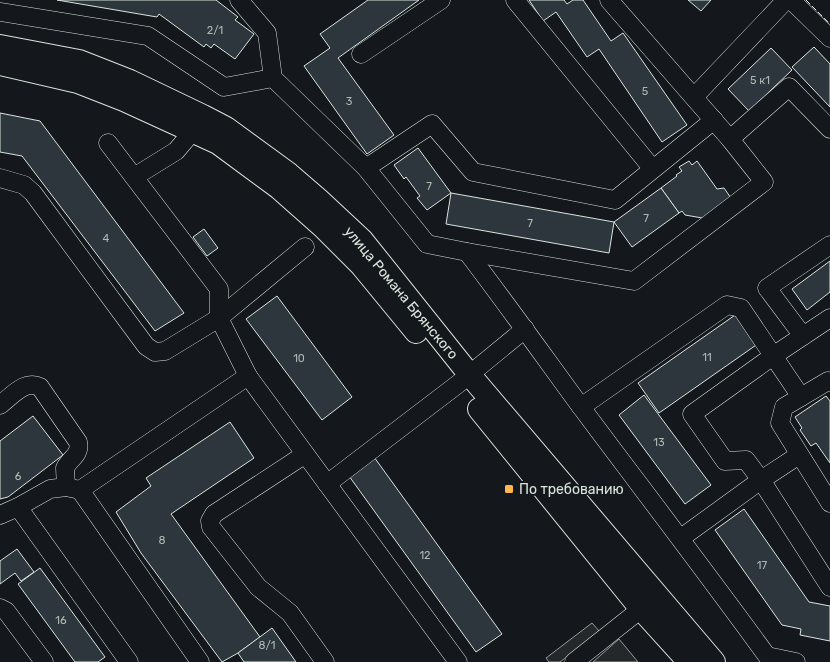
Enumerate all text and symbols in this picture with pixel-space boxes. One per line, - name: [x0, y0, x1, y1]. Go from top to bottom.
- house number: 2/1: [207, 24, 223, 37]
- house number: 5 к1: [750, 74, 770, 87]
- house number: 5: [642, 85, 649, 98]
- house number: 3: [346, 95, 353, 108]
- house number: 7: [426, 180, 432, 193]
- house number: 7: [643, 212, 649, 225]
- house number: 7: [527, 217, 533, 230]
- street label: улица Романа Брянского: [340, 223, 462, 363]
- house number: 4: [103, 232, 110, 245]
- house number: 11: [702, 351, 712, 364]
- house number: 10: [293, 352, 305, 365]
- house number: 13: [653, 436, 665, 449]
- house number: 6: [15, 470, 22, 483]
- place label: По требованию: [519, 481, 624, 498]
- marker: По требованию: [503, 483, 515, 495]
- house number: 8: [159, 534, 166, 547]
- house number: 12: [419, 549, 431, 562]
- house number: 17: [757, 559, 768, 572]
- house number: 16: [55, 614, 67, 627]
- house number: 8/1: [259, 639, 275, 652]

